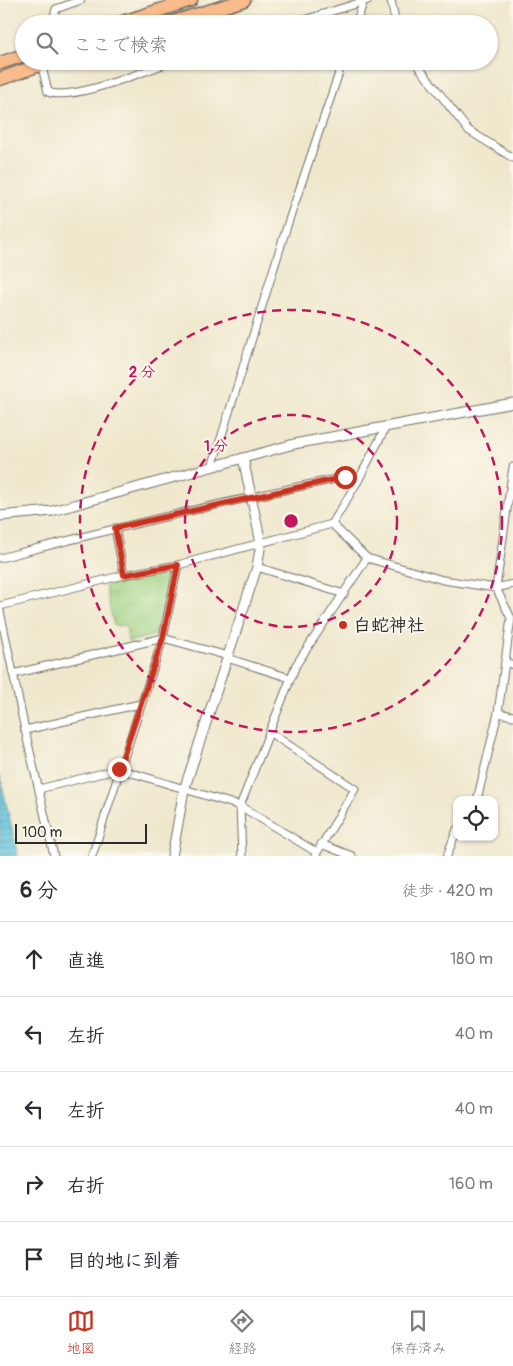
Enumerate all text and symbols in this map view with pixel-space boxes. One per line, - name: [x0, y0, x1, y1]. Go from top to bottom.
- search box: [15, 15, 498, 70]
- icon: search: [33, 29, 61, 57]
- text: ここで検索: [73, 33, 168, 57]
- text: 2 分: [129, 363, 155, 382]
- text: 1 分: [204, 437, 228, 456]
- route start: [334, 466, 357, 489]
- centre of rings: [282, 512, 300, 530]
- place label: 白蛇神社: [353, 614, 425, 637]
- marker: 白蛇神社: [337, 619, 349, 631]
- route end: [108, 758, 131, 781]
- map controls: [453, 796, 498, 841]
- button: locate: [453, 796, 498, 841]
- scale bar: [15, 821, 148, 844]
- text: 100 m: [22, 824, 62, 841]
- text: 6 分: [20, 877, 58, 904]
- text: 徒歩 · 420 m: [402, 881, 493, 901]
- icon: ahead: [20, 945, 48, 973]
- text: 直進: [67, 949, 105, 973]
- text: 180 m: [450, 949, 493, 969]
- icon: left: [20, 1020, 48, 1048]
- text: 左折: [67, 1024, 105, 1048]
- text: 40 m: [455, 1024, 493, 1044]
- icon: left: [20, 1095, 48, 1123]
- text: 左折: [67, 1099, 105, 1123]
- text: 40 m: [455, 1099, 493, 1119]
- icon: right: [20, 1170, 48, 1198]
- text: 右折: [67, 1174, 105, 1198]
- text: 160 m: [449, 1174, 493, 1194]
- icon: arrive: [20, 1245, 48, 1273]
- text: 目的地に到着: [67, 1249, 181, 1273]
- tab: 地図: [67, 1307, 95, 1357]
- tab: 経路: [228, 1307, 256, 1357]
- tab: 保存済み: [390, 1307, 446, 1357]

